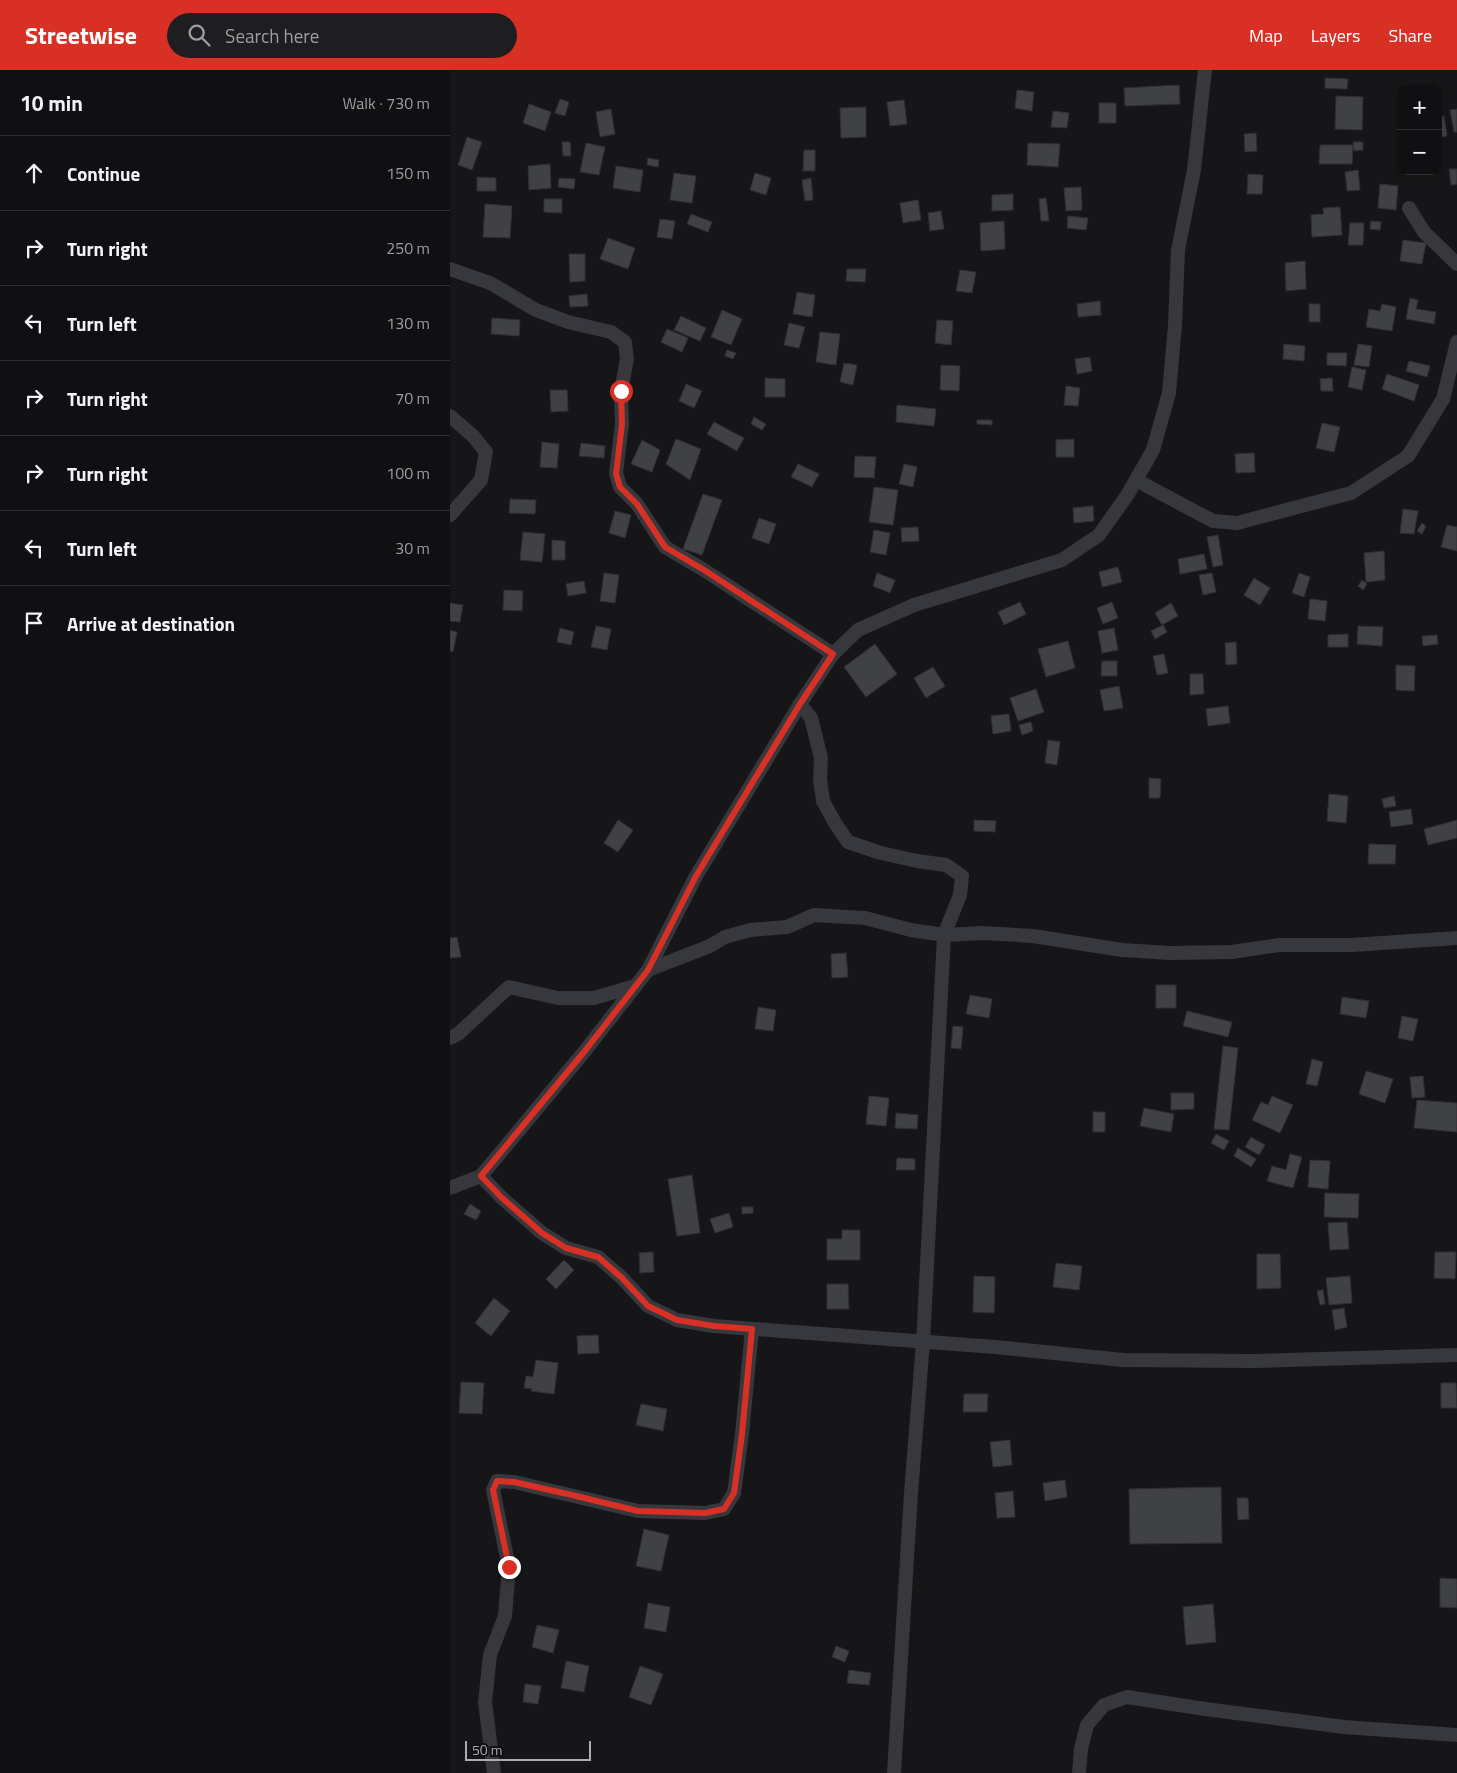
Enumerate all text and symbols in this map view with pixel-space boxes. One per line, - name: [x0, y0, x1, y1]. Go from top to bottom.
- search box: [167, 13, 517, 58]
- text: Streetwise: [25, 17, 137, 53]
- icon: search: [185, 21, 213, 49]
- text: Search here: [225, 21, 319, 50]
- text: Map: [1249, 22, 1283, 49]
- text: Layers: [1311, 22, 1360, 49]
- text: Share: [1388, 22, 1432, 49]
- map controls: [1397, 85, 1442, 175]
- button: +: [1397, 85, 1442, 130]
- text: 10 min: [20, 87, 83, 119]
- text: Walk · 730 m: [342, 91, 430, 115]
- button: −: [1397, 130, 1442, 175]
- icon: ahead: [20, 159, 48, 187]
- text: Continue: [67, 159, 140, 188]
- text: 150 m: [386, 161, 430, 185]
- icon: right: [20, 234, 48, 262]
- text: Turn right: [67, 234, 148, 263]
- text: 250 m: [386, 236, 430, 260]
- icon: left: [20, 309, 48, 337]
- text: Turn left: [67, 309, 137, 338]
- text: 130 m: [386, 311, 430, 335]
- route start: [610, 380, 633, 403]
- icon: right: [20, 384, 48, 412]
- text: Turn right: [67, 384, 148, 413]
- text: 70 m: [395, 386, 430, 410]
- icon: right: [20, 459, 48, 487]
- text: Turn right: [67, 459, 148, 488]
- text: 100 m: [386, 461, 430, 485]
- icon: left: [20, 534, 48, 562]
- text: Turn left: [67, 534, 137, 563]
- text: 30 m: [395, 536, 430, 560]
- icon: arrive: [20, 609, 48, 637]
- text: Arrive at destination: [67, 609, 235, 638]
- route end: [498, 1556, 521, 1579]
- scale bar: [465, 1738, 591, 1761]
- text: 50 m: [472, 1739, 502, 1760]

